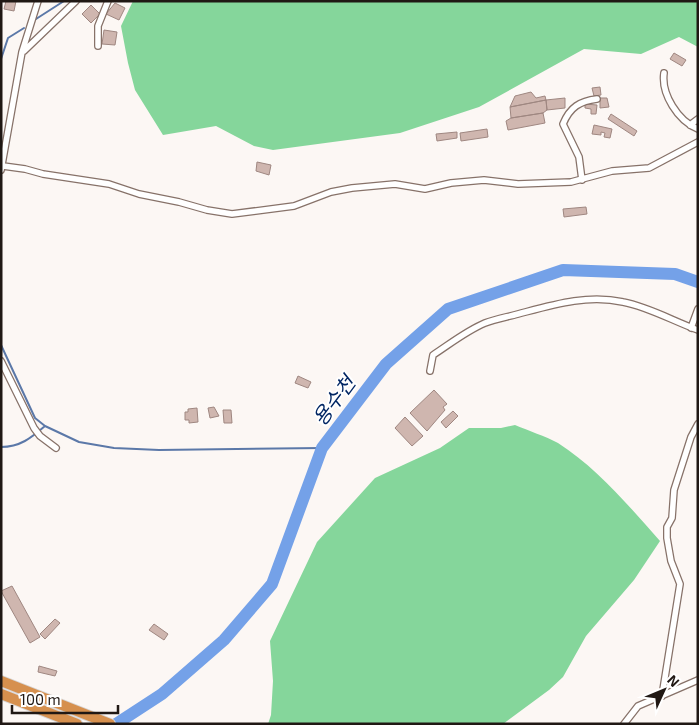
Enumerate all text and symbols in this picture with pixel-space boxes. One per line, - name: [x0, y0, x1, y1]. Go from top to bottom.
- water label: 용수천: [307, 369, 361, 430]
- north arrow: [639, 665, 689, 715]
- text: N: [664, 671, 683, 690]
- scale bar: [12, 682, 119, 714]
- text: 100 m: [20, 690, 61, 708]

